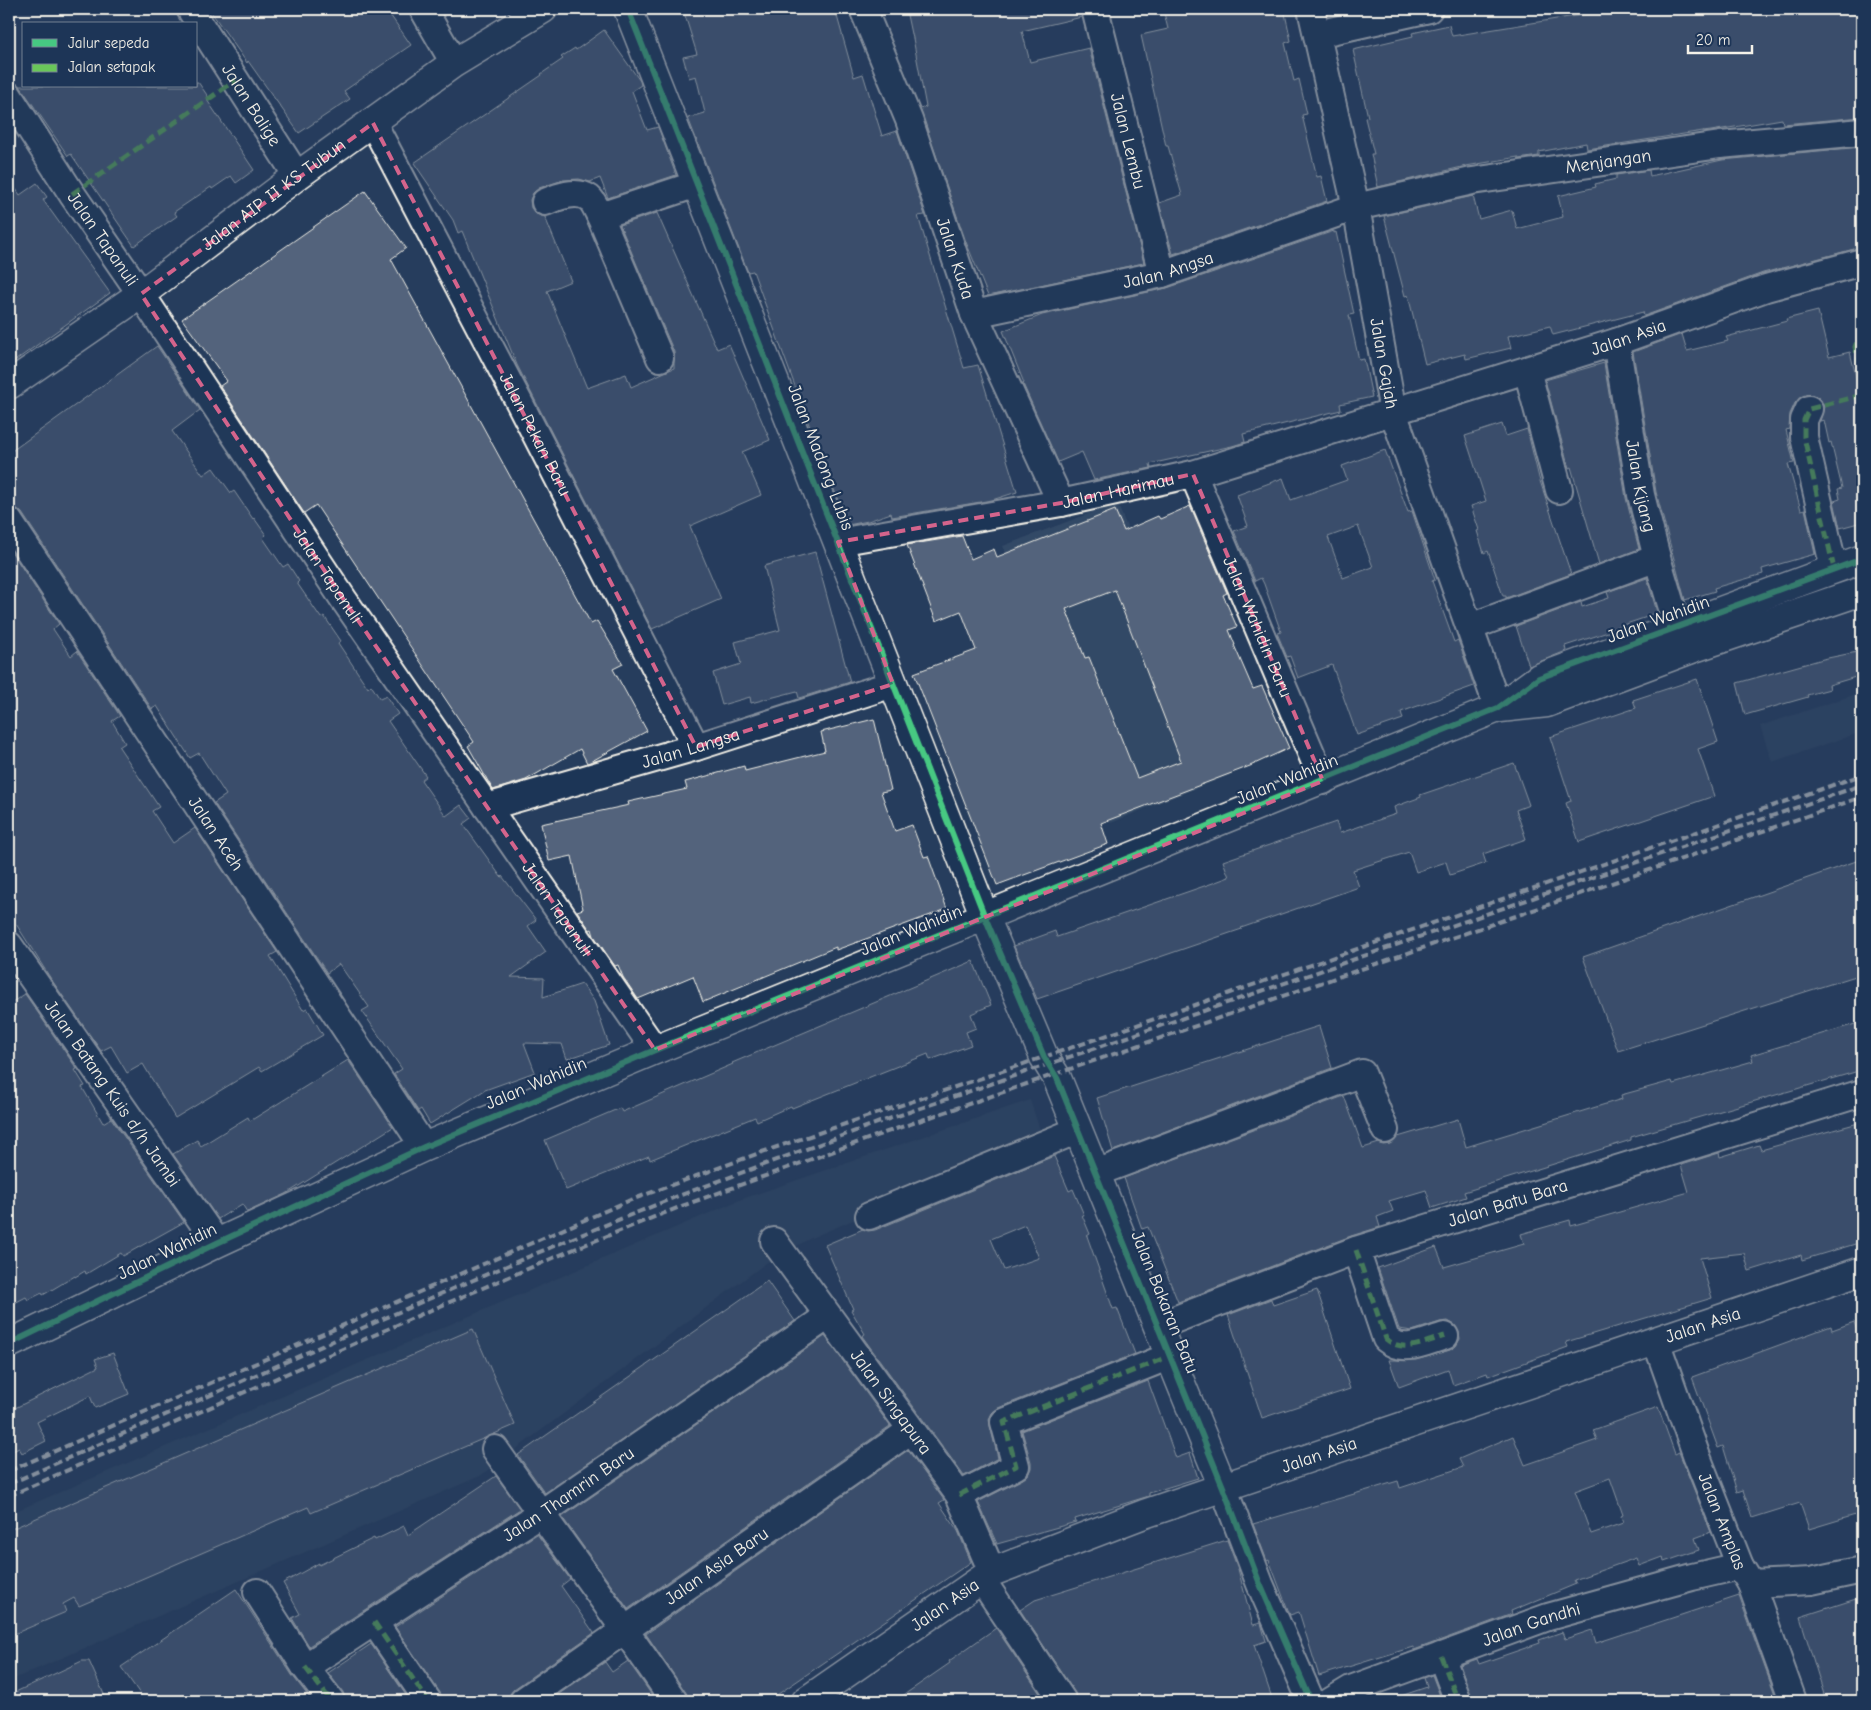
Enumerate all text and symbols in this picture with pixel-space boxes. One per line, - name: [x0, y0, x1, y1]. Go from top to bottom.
- legend: [22, 22, 198, 88]
- scale bar: [1688, 22, 1752, 54]
- text: 20 m: [1696, 31, 1730, 49]
- text: Jalur sepeda: [68, 34, 149, 52]
- text: Jalan setapak: [68, 58, 156, 76]
- street label: Jalan Balige: [217, 60, 285, 150]
- street label: Jalan Lembu: [1106, 91, 1150, 191]
- street label: Jalan AIP II KS Tubun: [198, 135, 350, 255]
- street label: Menjangan: [1564, 145, 1653, 178]
- street label: Jalan Tapanuli: [63, 188, 142, 290]
- street label: Jalan Kuda: [931, 215, 978, 302]
- street label: Jalan Angsa: [1121, 247, 1216, 293]
- street label: Jalan Asia: [1588, 315, 1669, 360]
- street label: Jalan Gajah: [1365, 316, 1402, 411]
- street label: Jalan Pekan Baru: [495, 369, 575, 499]
- street label: Jalan Madong Lubis: [783, 381, 858, 533]
- street label: Jalan Kijang: [1621, 438, 1660, 535]
- street label: Jalan Harimau: [1061, 468, 1176, 513]
- street label: Jalan Tapanuli: [288, 524, 367, 627]
- street label: Jalan Wahidin Baru: [1218, 554, 1296, 701]
- street label: Jalan Wahidin: [1604, 591, 1712, 648]
- street label: Jalan Langsa: [639, 724, 742, 773]
- street label: Jalan Wahidin: [1233, 750, 1341, 809]
- street label: Jalan Aceh: [184, 793, 248, 875]
- street label: Jalan Tapanuli: [517, 858, 597, 961]
- street label: Jalan Wahidin: [857, 901, 965, 960]
- street label: Jalan Batang Kuis d/h Jambi: [40, 996, 185, 1191]
- street label: Jalan Wahidin: [483, 1053, 590, 1114]
- street label: Jalan Batu Bara: [1446, 1175, 1570, 1232]
- street label: Jalan Wahidin: [114, 1218, 220, 1284]
- street label: Jalan Bakaran Batu: [1126, 1228, 1203, 1376]
- street label: Jalan Asia: [1663, 1303, 1743, 1348]
- street label: Jalan Singapura: [846, 1346, 936, 1459]
- street label: Jalan Asia: [1279, 1433, 1360, 1478]
- street label: Jalan Thamrin Baru: [499, 1443, 638, 1546]
- street label: Jalan Amplas: [1693, 1470, 1750, 1573]
- street label: Jalan Asia Baru: [661, 1523, 772, 1610]
- street label: Jalan Asia: [907, 1574, 983, 1636]
- street label: Jalan Gandhi: [1480, 1599, 1583, 1651]

